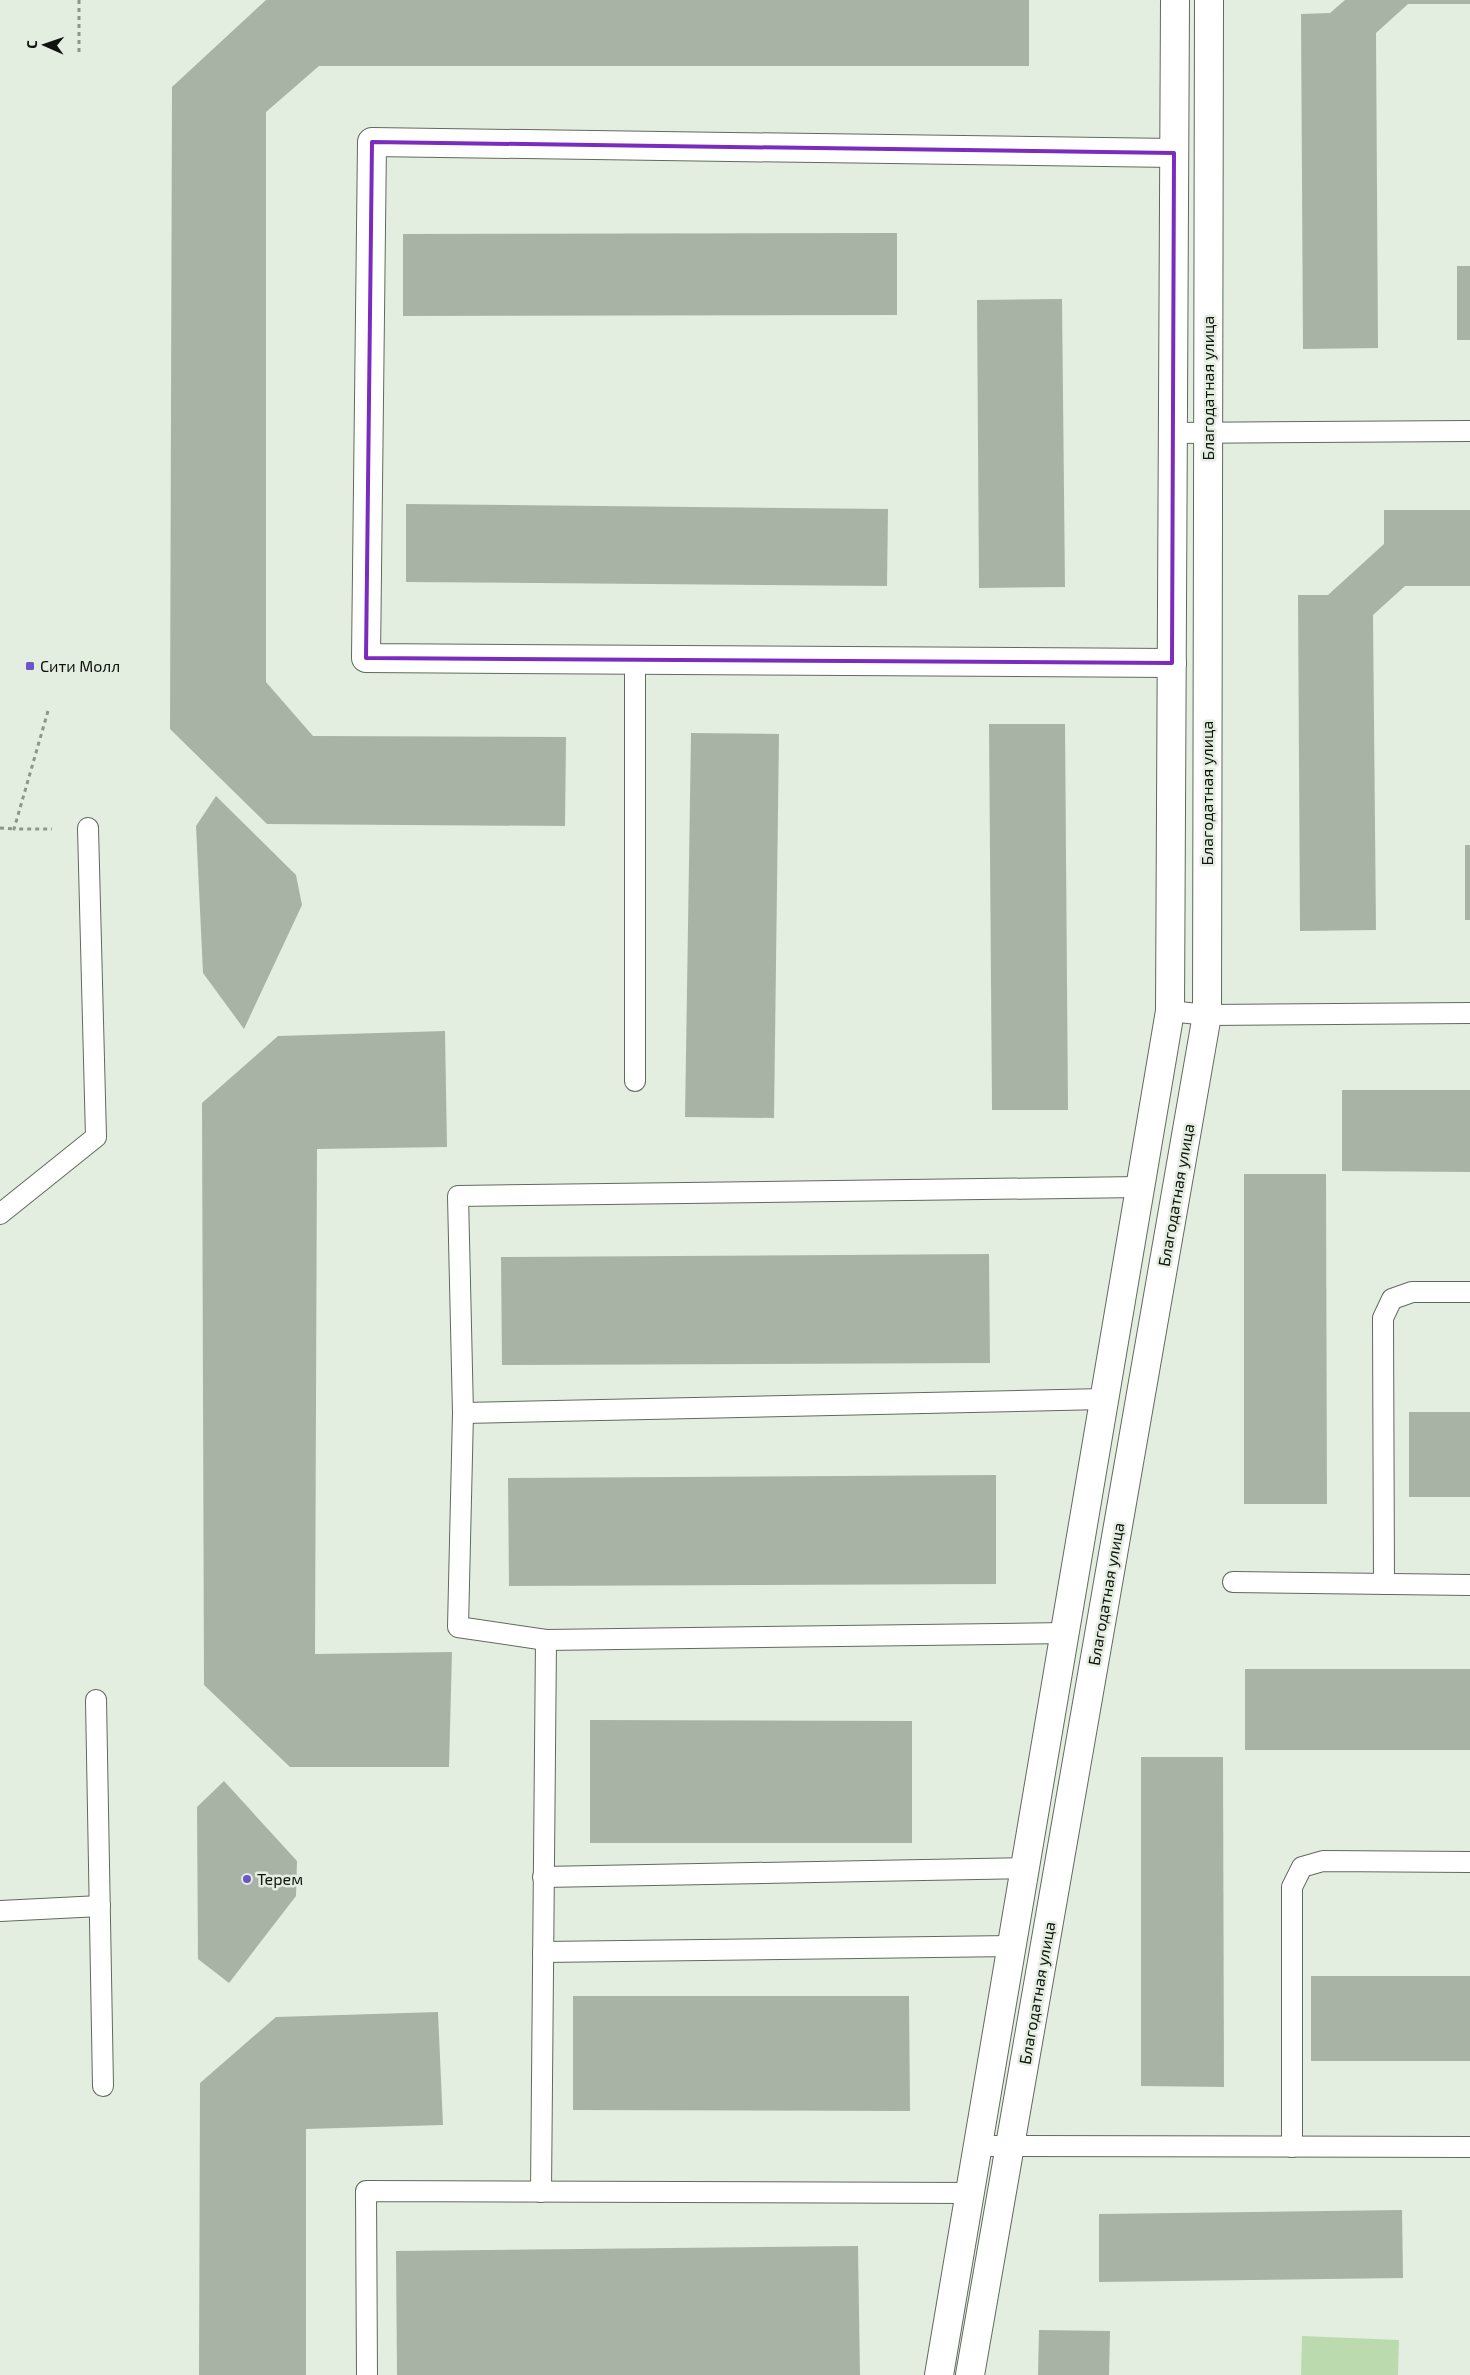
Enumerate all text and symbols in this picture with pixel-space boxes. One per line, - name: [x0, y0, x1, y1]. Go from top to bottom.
- north arrow: [20, 20, 70, 70]
- text: С: [23, 40, 40, 49]
- street label: Благодатная улица: [1198, 316, 1218, 460]
- place label: Сити Молл: [40, 656, 120, 675]
- marker: Сити Молл: [24, 660, 36, 672]
- street label: Благодатная улица: [1197, 721, 1217, 865]
- street label: Благодатная улица: [1154, 1122, 1198, 1268]
- street label: Благодатная улица: [1084, 1521, 1128, 1667]
- place label: Терем: [257, 1869, 303, 1888]
- marker: Терем: [241, 1873, 253, 1885]
- street label: Благодатная улица: [1015, 1920, 1059, 2066]

